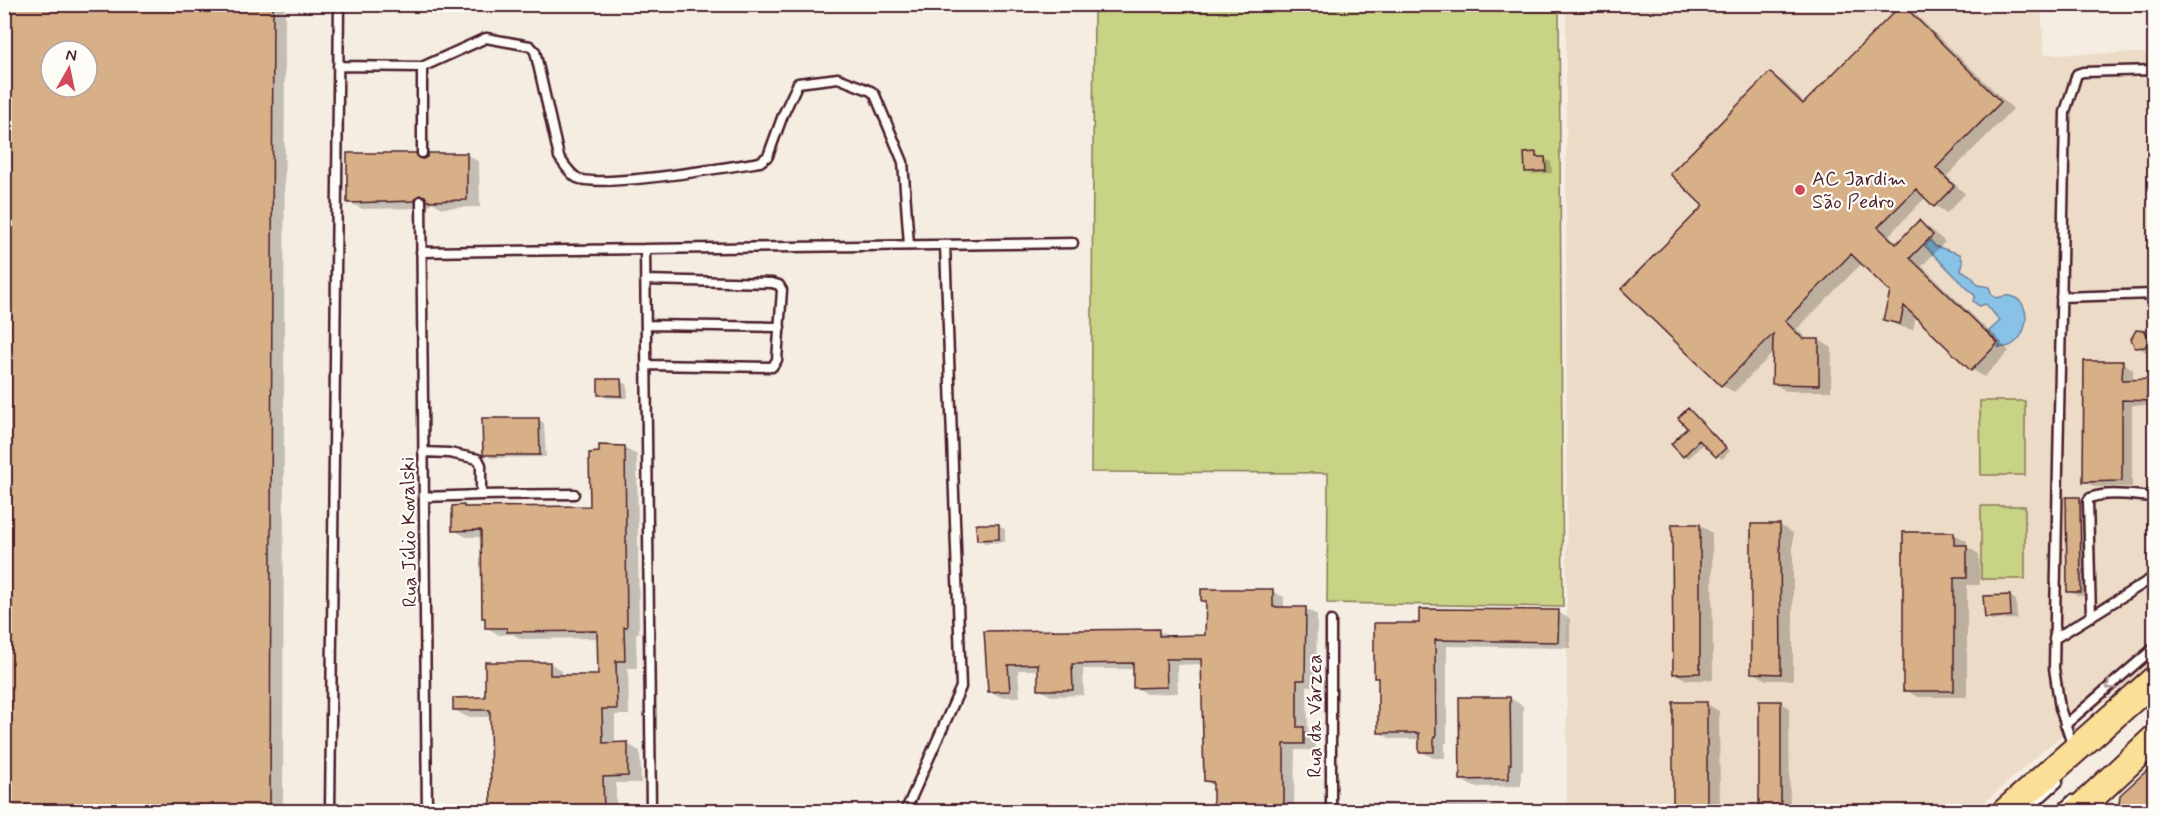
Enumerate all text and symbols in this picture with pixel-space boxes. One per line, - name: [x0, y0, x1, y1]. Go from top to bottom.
- north arrow: [39, 39, 99, 99]
- text: N: [64, 44, 78, 67]
- place label: AC Jardim São Pedro: [1812, 166, 1906, 216]
- marker: AC Jardim São Pedro: [1793, 183, 1807, 197]
- street label: Rua Júlio Kovalski: [395, 456, 424, 608]
- street label: Rua da Várzea: [1302, 654, 1329, 778]
- one-way arrow: [2106, 679, 2117, 690]

